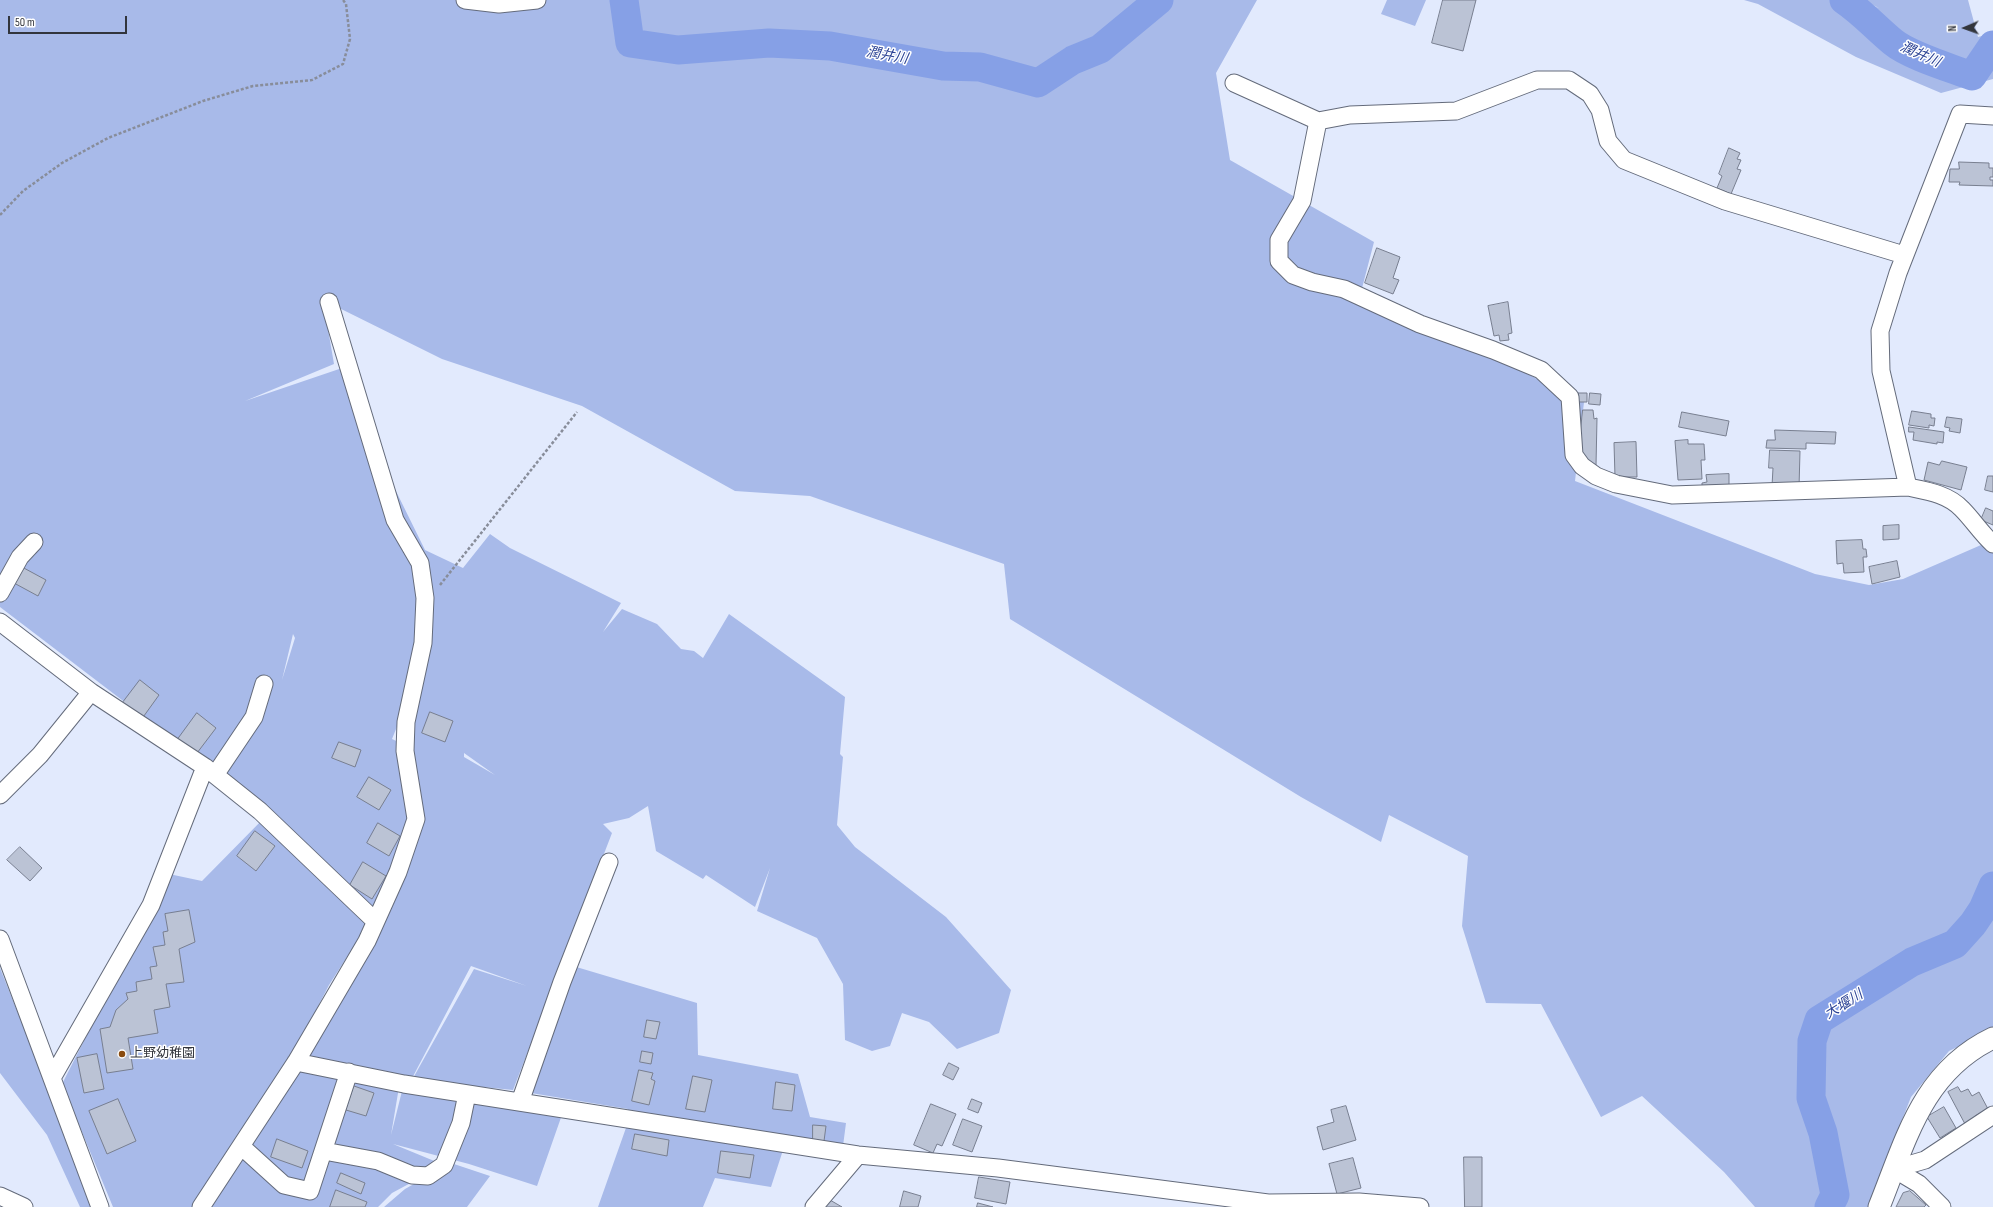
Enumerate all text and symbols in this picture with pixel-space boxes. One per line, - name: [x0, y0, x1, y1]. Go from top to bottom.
- scale bar: [10, 8, 129, 34]
- north arrow: [1945, 8, 1985, 48]
- text: 50 m: [15, 15, 35, 30]
- text: N: [1946, 25, 1959, 32]
- water label: 潤井川: [1897, 39, 1943, 71]
- water label: 潤井川: [865, 44, 909, 68]
- water label: 大堰川: [1822, 987, 1866, 1023]
- place label: 上野幼稚園: [130, 1046, 195, 1062]
- marker: 上野幼稚園: [117, 1049, 127, 1059]

